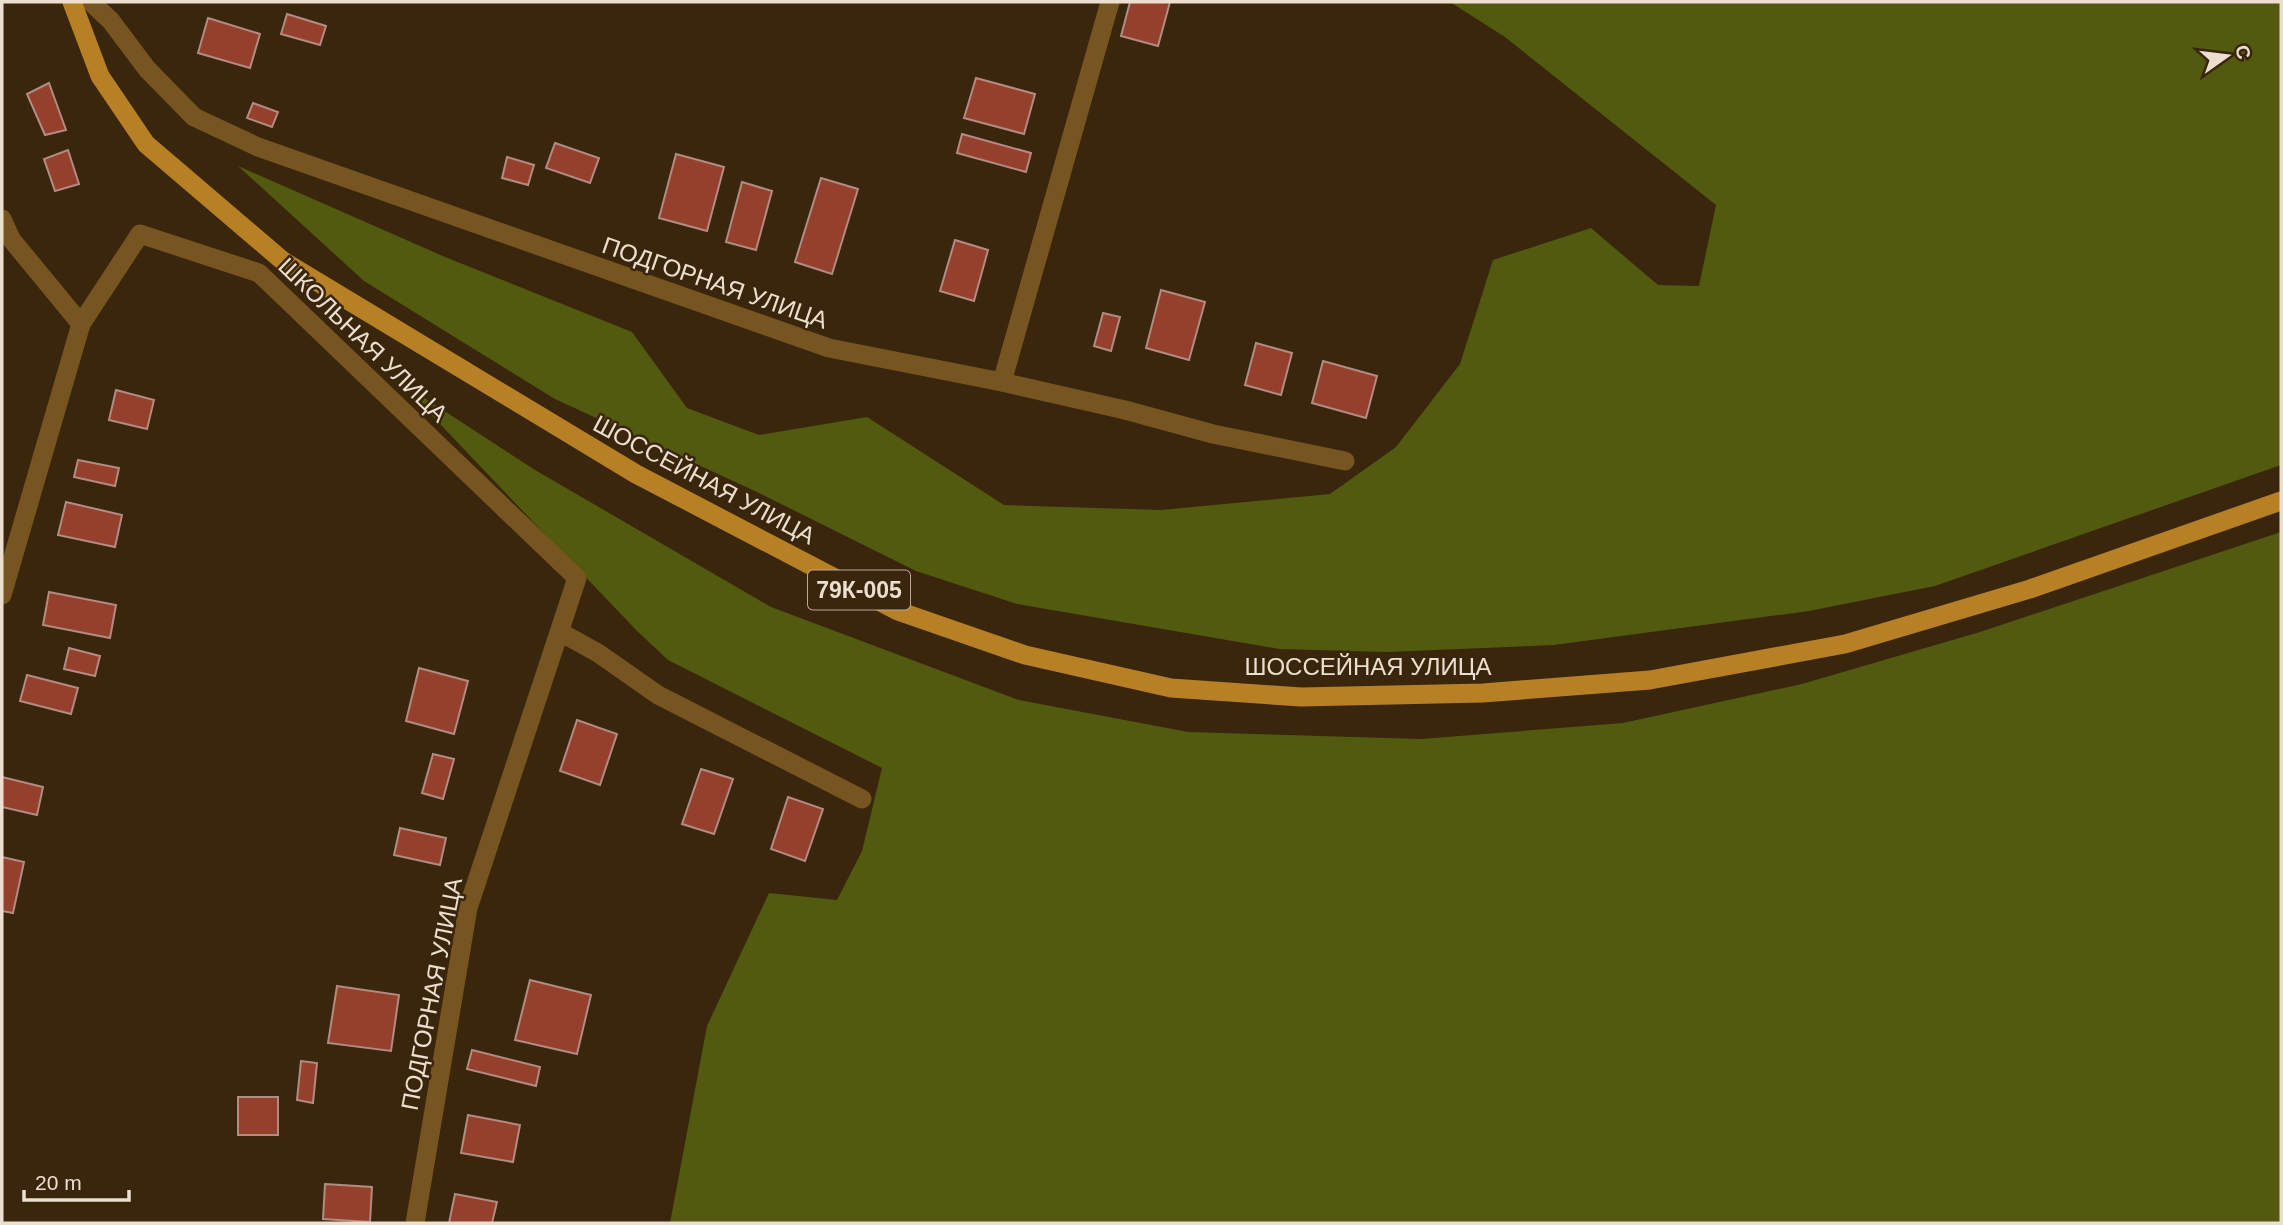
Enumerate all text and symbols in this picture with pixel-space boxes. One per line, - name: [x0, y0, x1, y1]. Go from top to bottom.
- north arrow: [2192, 21, 2262, 91]
- text: С: [2231, 43, 2255, 61]
- street label: ПОДГОРНАЯ УЛИЦА: [599, 231, 831, 334]
- street label: ШКОЛЬНАЯ УЛИЦА: [273, 252, 453, 427]
- street label: ШОССЕЙНАЯ УЛИЦА: [589, 410, 820, 549]
- road number: 79К-005: [808, 570, 910, 610]
- street label: ШОССЕЙНАЯ УЛИЦА: [1244, 653, 1492, 680]
- street label: ПОДГОРНАЯ УЛИЦА: [396, 875, 467, 1113]
- scale bar: [24, 1158, 130, 1202]
- text: 20 m: [35, 1171, 82, 1194]

